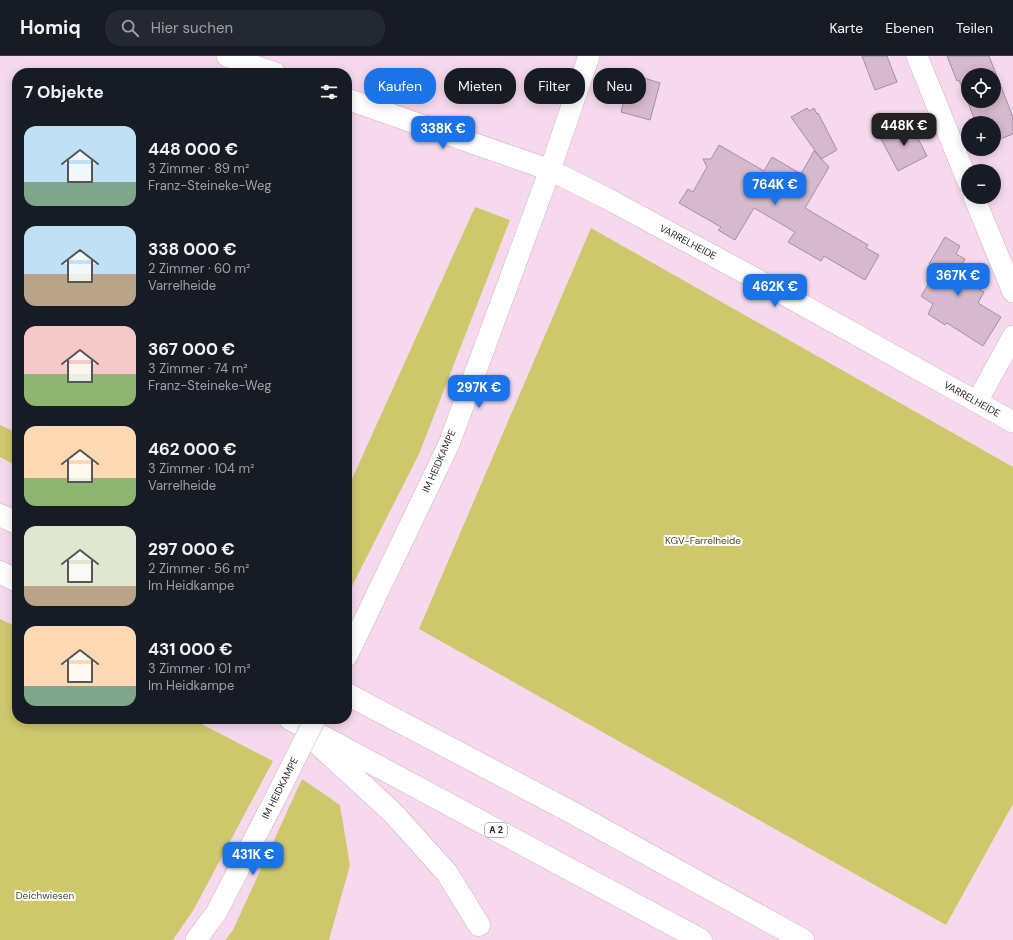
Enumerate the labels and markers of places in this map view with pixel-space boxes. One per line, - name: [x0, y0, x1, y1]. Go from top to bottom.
- pin: 448K €: [871, 113, 937, 147]
- pin: 338K €: [410, 116, 476, 150]
- pin: 764K €: [742, 172, 808, 206]
- pin: 367K €: [925, 263, 991, 297]
- pin: 462K €: [742, 274, 808, 308]
- pin: 297K €: [446, 375, 512, 409]
- pin: 431K €: [220, 842, 286, 876]

